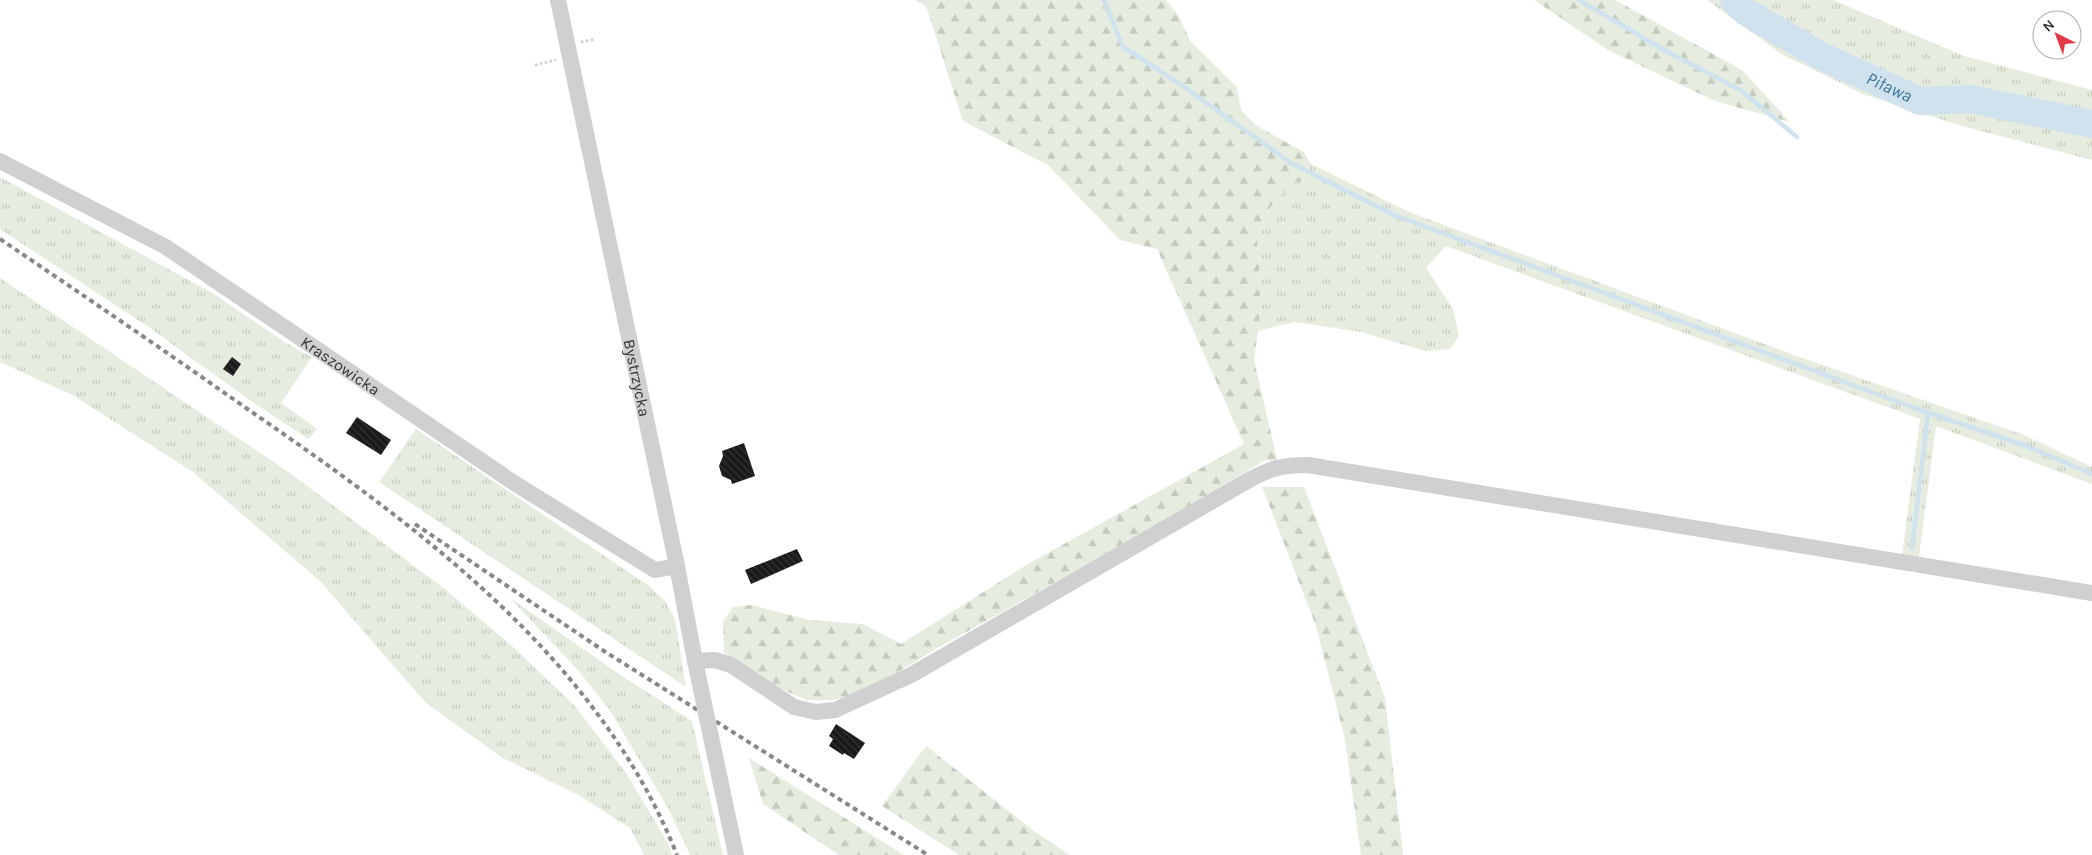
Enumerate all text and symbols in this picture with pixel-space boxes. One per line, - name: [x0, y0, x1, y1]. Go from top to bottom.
- north arrow: [2032, 10, 2082, 60]
- text: N: [2039, 16, 2058, 35]
- water label: Piława: [1863, 67, 1916, 107]
- street label: Kraszowicka: [297, 332, 384, 399]
- street label: Bystrzycka: [620, 337, 654, 418]

